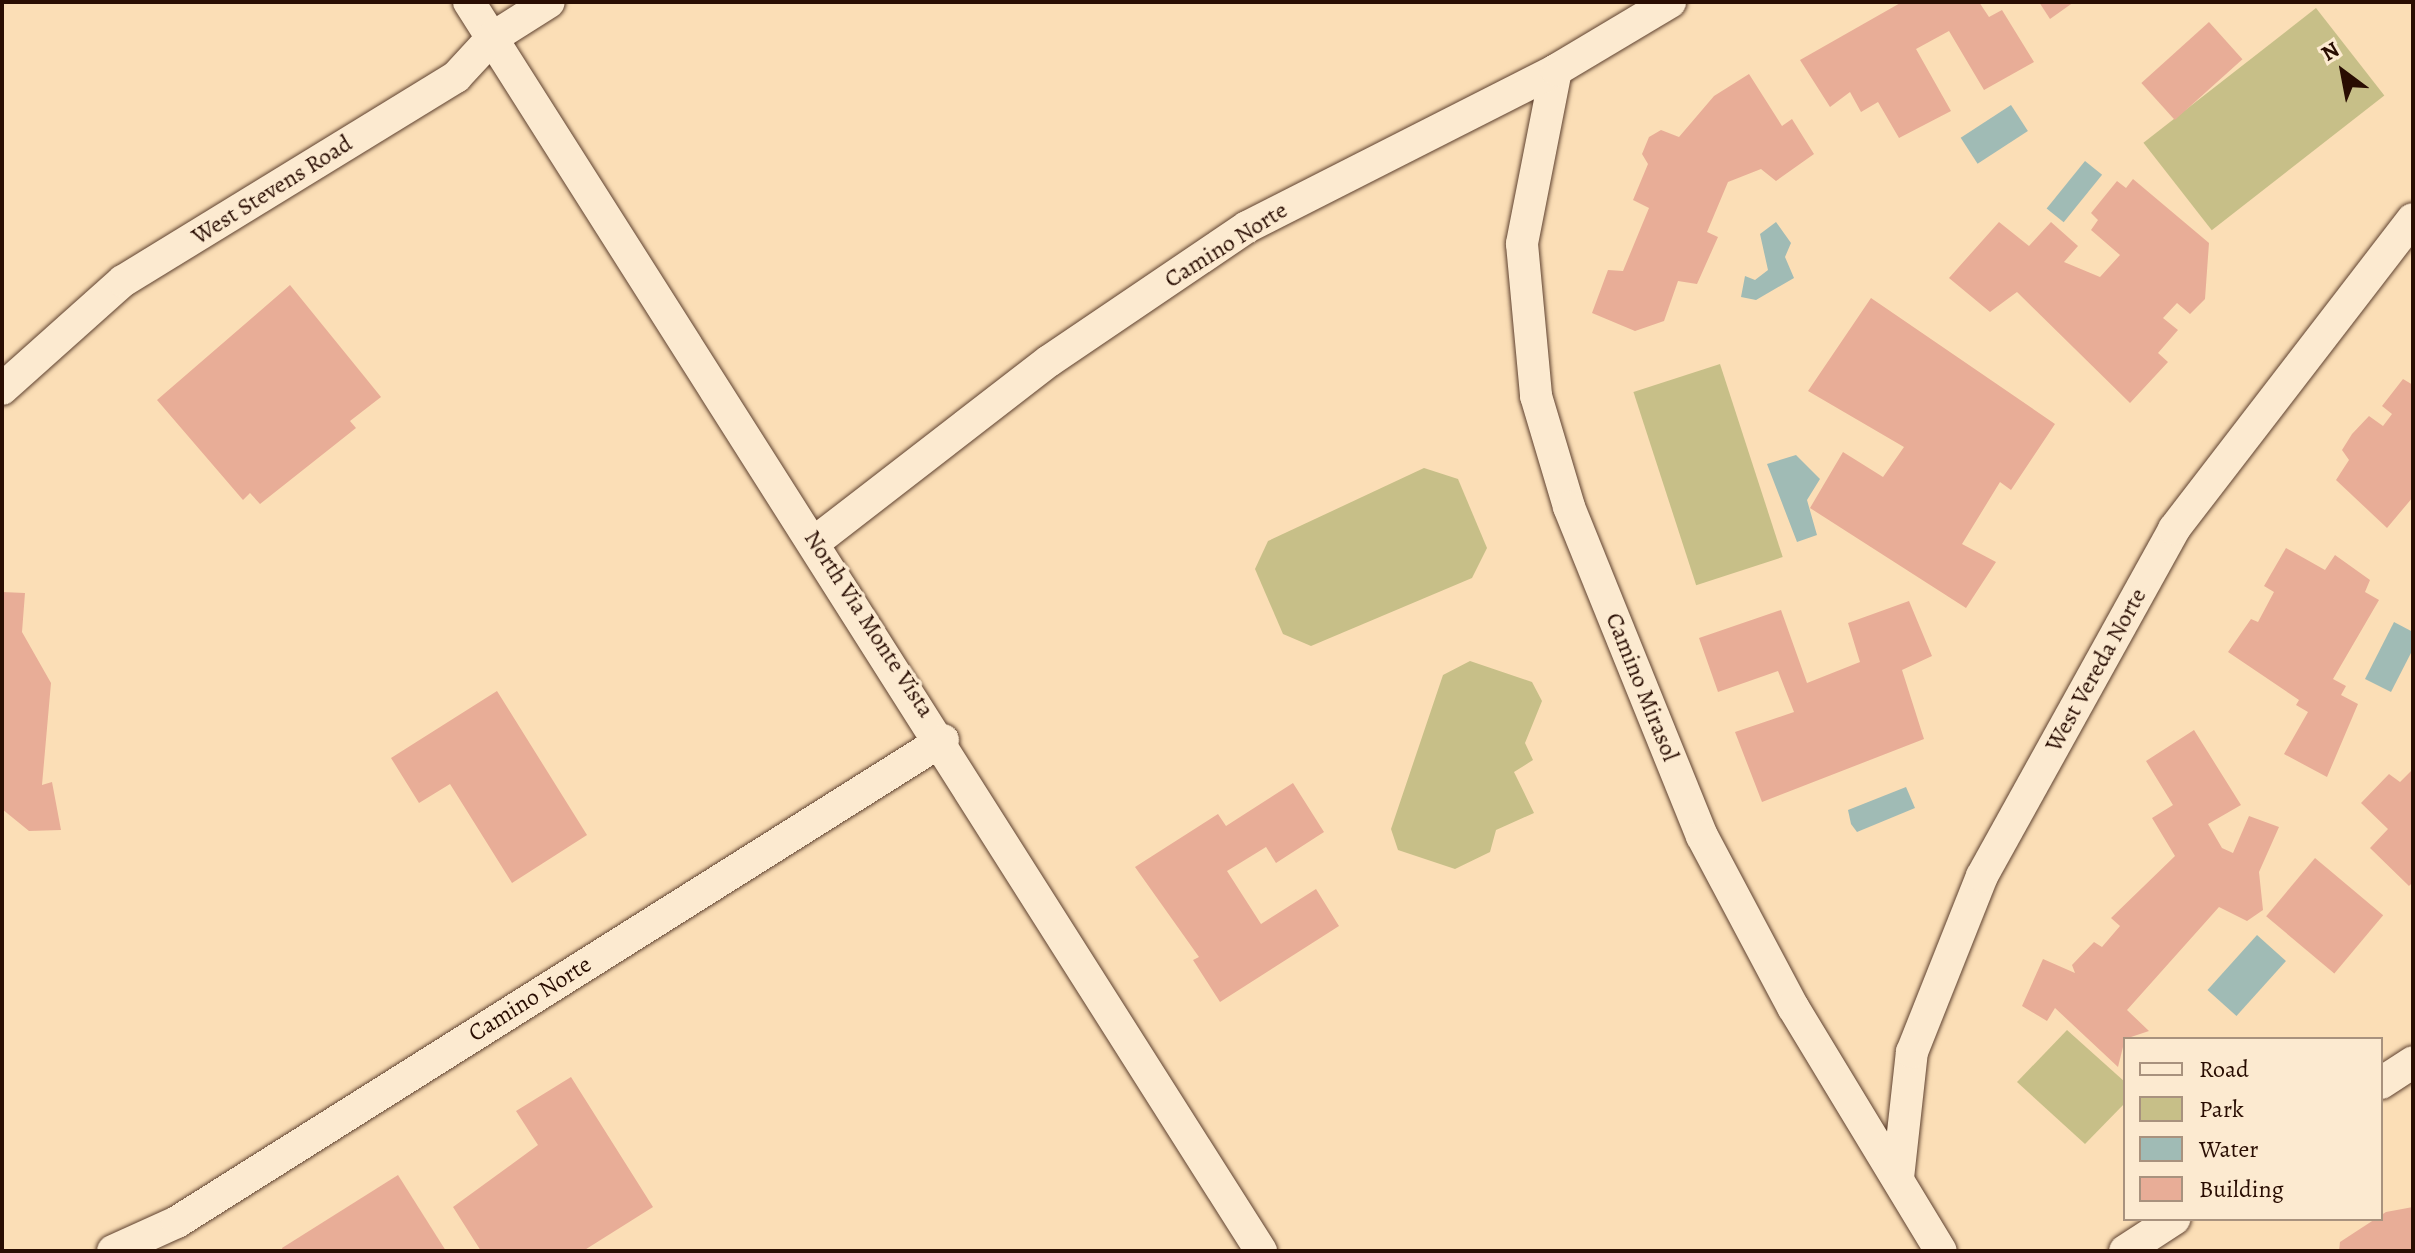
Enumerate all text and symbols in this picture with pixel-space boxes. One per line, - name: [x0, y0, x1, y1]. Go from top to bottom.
- north arrow: [2303, 32, 2383, 112]
- text: N: [2316, 35, 2345, 69]
- street label: West Stevens Road: [187, 129, 357, 251]
- street label: Camino Norte: [1159, 196, 1293, 294]
- street label: North Via Monte Vista: [798, 525, 940, 723]
- street label: West Vereda Norte: [2039, 583, 2153, 757]
- street label: Camino Mirasol: [1599, 609, 1685, 765]
- street label: Camino Norte: [463, 950, 597, 1048]
- legend: [2123, 1037, 2383, 1221]
- text: Road: [2199, 1053, 2249, 1085]
- text: Park: [2199, 1093, 2244, 1125]
- text: Water: [2199, 1133, 2259, 1165]
- text: Building: [2199, 1173, 2284, 1205]

